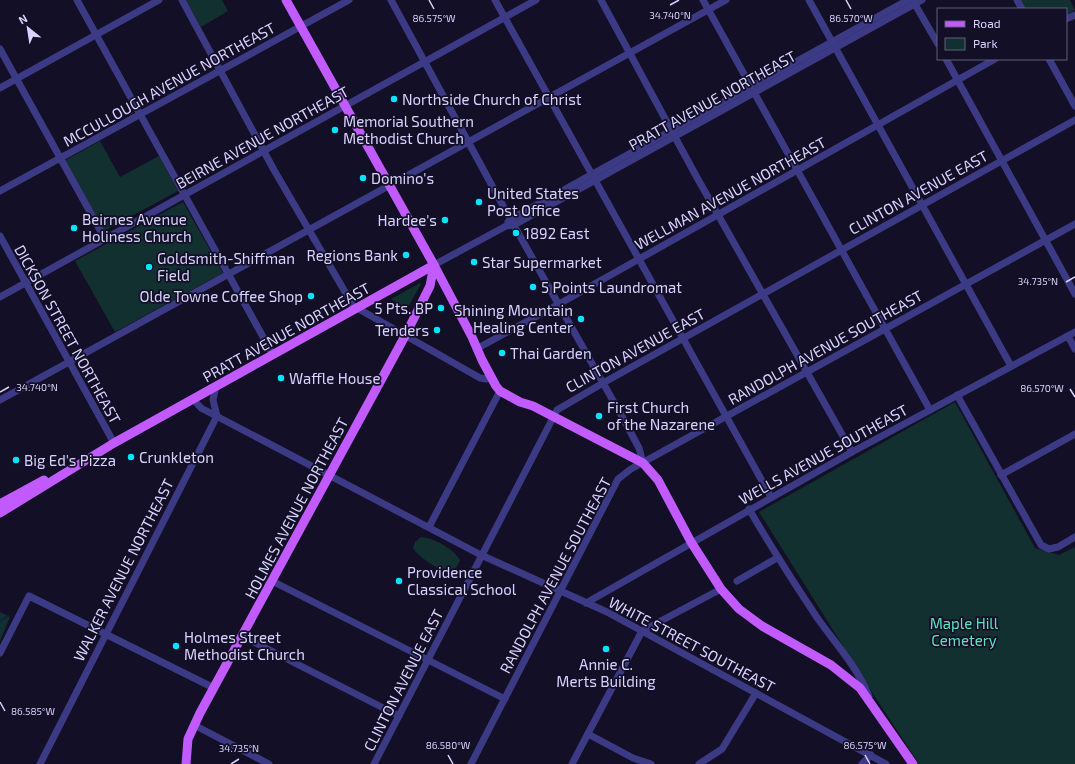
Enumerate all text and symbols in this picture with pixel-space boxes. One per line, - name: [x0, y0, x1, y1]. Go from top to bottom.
- north arrow: [8, 8, 48, 48]
- legend: [937, 8, 1067, 60]
- text: 34.740°N: [649, 9, 691, 21]
- text: N: [16, 11, 29, 27]
- text: 86.575°W: [412, 12, 456, 24]
- text: 86.570°W: [829, 12, 873, 24]
- text: Road: [973, 16, 1001, 30]
- street label: MCCULLOUGH AVENUE NORTHEAST: [60, 18, 278, 150]
- text: Park: [973, 36, 998, 50]
- street label: PRATT AVENUE NORTHEAST: [625, 46, 799, 154]
- street label: BEIRNE AVENUE NORTHEAST: [172, 82, 352, 192]
- place label: Northside Church of Christ: [402, 90, 582, 108]
- marker: Northside Church of Christ: [389, 94, 399, 104]
- place label: Memorial Southern Methodist Church: [343, 112, 474, 147]
- marker: Memorial Southern Methodist Church: [330, 125, 340, 135]
- street label: WELLMAN AVENUE NORTHEAST: [631, 133, 829, 253]
- street label: CLINTON AVENUE EAST: [845, 146, 991, 238]
- place label: Domino's: [371, 169, 434, 187]
- marker: Domino's: [358, 173, 368, 183]
- place label: United States Post Office: [487, 184, 579, 219]
- marker: United States Post Office: [474, 197, 484, 207]
- place label: Beirnes Avenue Holiness Church: [82, 210, 192, 245]
- place label: Hardee's: [378, 211, 437, 229]
- marker: Hardee's: [440, 215, 450, 225]
- marker: Beirnes Avenue Holiness Church: [69, 223, 79, 233]
- place label: 1892 East: [524, 224, 590, 242]
- marker: 1892 East: [511, 228, 521, 238]
- street label: DICKSON STREET NORTHEAST: [11, 241, 125, 427]
- place label: Regions Bank: [307, 246, 398, 264]
- place label: Goldsmith-Shiffman Field: [157, 249, 295, 284]
- marker: Regions Bank: [401, 250, 411, 260]
- place label: Star Supermarket: [482, 253, 602, 271]
- marker: Star Supermarket: [469, 257, 479, 267]
- marker: Goldsmith-Shiffman Field: [144, 262, 154, 272]
- text: 34.735°N: [1018, 275, 1058, 287]
- street label: PRATT AVENUE NORTHEAST: [199, 278, 373, 386]
- place label: 5 Points Laundromat: [541, 278, 682, 296]
- marker: 5 Points Laundromat: [528, 282, 538, 292]
- street label: RANDOLPH AVENUE SOUTHEAST: [725, 286, 926, 408]
- place label: Olde Towne Coffee Shop: [139, 287, 303, 305]
- marker: Olde Towne Coffee Shop: [306, 291, 316, 301]
- place label: 5 Pts. BP: [374, 299, 433, 317]
- place label: Shining Mountain Healing Center: [454, 301, 573, 336]
- marker: 5 Pts. BP: [436, 303, 446, 313]
- street label: CLINTON AVENUE EAST: [562, 304, 708, 396]
- marker: Shining Mountain Healing Center: [576, 314, 586, 324]
- place label: Tenders: [375, 321, 429, 339]
- marker: Tenders: [432, 325, 442, 335]
- place label: Thai Garden: [510, 344, 592, 362]
- marker: Thai Garden: [497, 348, 507, 358]
- place label: Waffle House: [289, 369, 380, 387]
- marker: Waffle House: [276, 373, 286, 383]
- text: 34.740°N: [16, 381, 58, 393]
- text: 86.570°W: [1020, 382, 1064, 394]
- place label: First Church of the Nazarene: [607, 398, 715, 433]
- street label: WELLS AVENUE SOUTHEAST: [735, 400, 911, 508]
- marker: First Church of the Nazarene: [594, 411, 604, 421]
- street label: HOLMES AVENUE NORTHEAST: [240, 414, 352, 602]
- place label: Crunkleton: [139, 448, 214, 466]
- place label: Big Ed's Pizza: [24, 451, 116, 469]
- marker: Crunkleton: [126, 452, 136, 462]
- marker: Big Ed's Pizza: [11, 455, 21, 465]
- street label: RANDOLPH AVENUE SOUTHEAST: [496, 474, 615, 676]
- street label: WALKER AVENUE NORTHEAST: [69, 476, 177, 664]
- place label: Providence Classical School: [407, 563, 517, 598]
- marker: Providence Classical School: [394, 576, 404, 586]
- street label: WHITE STREET SOUTHEAST: [606, 592, 778, 696]
- street label: CLINTON AVENUE EAST: [359, 606, 447, 754]
- park label: Maple Hill Cemetery: [930, 614, 999, 649]
- place label: Holmes Street Methodist Church: [184, 628, 305, 663]
- marker: Holmes Street Methodist Church: [171, 641, 181, 651]
- marker: Annie C. Merts Building: [601, 644, 611, 654]
- place label: Annie C. Merts Building: [556, 655, 656, 690]
- text: 86.585°W: [11, 705, 56, 717]
- text: 86.580°W: [426, 739, 471, 751]
- text: 86.575°W: [843, 739, 887, 751]
- text: 34.735°N: [219, 742, 259, 754]

